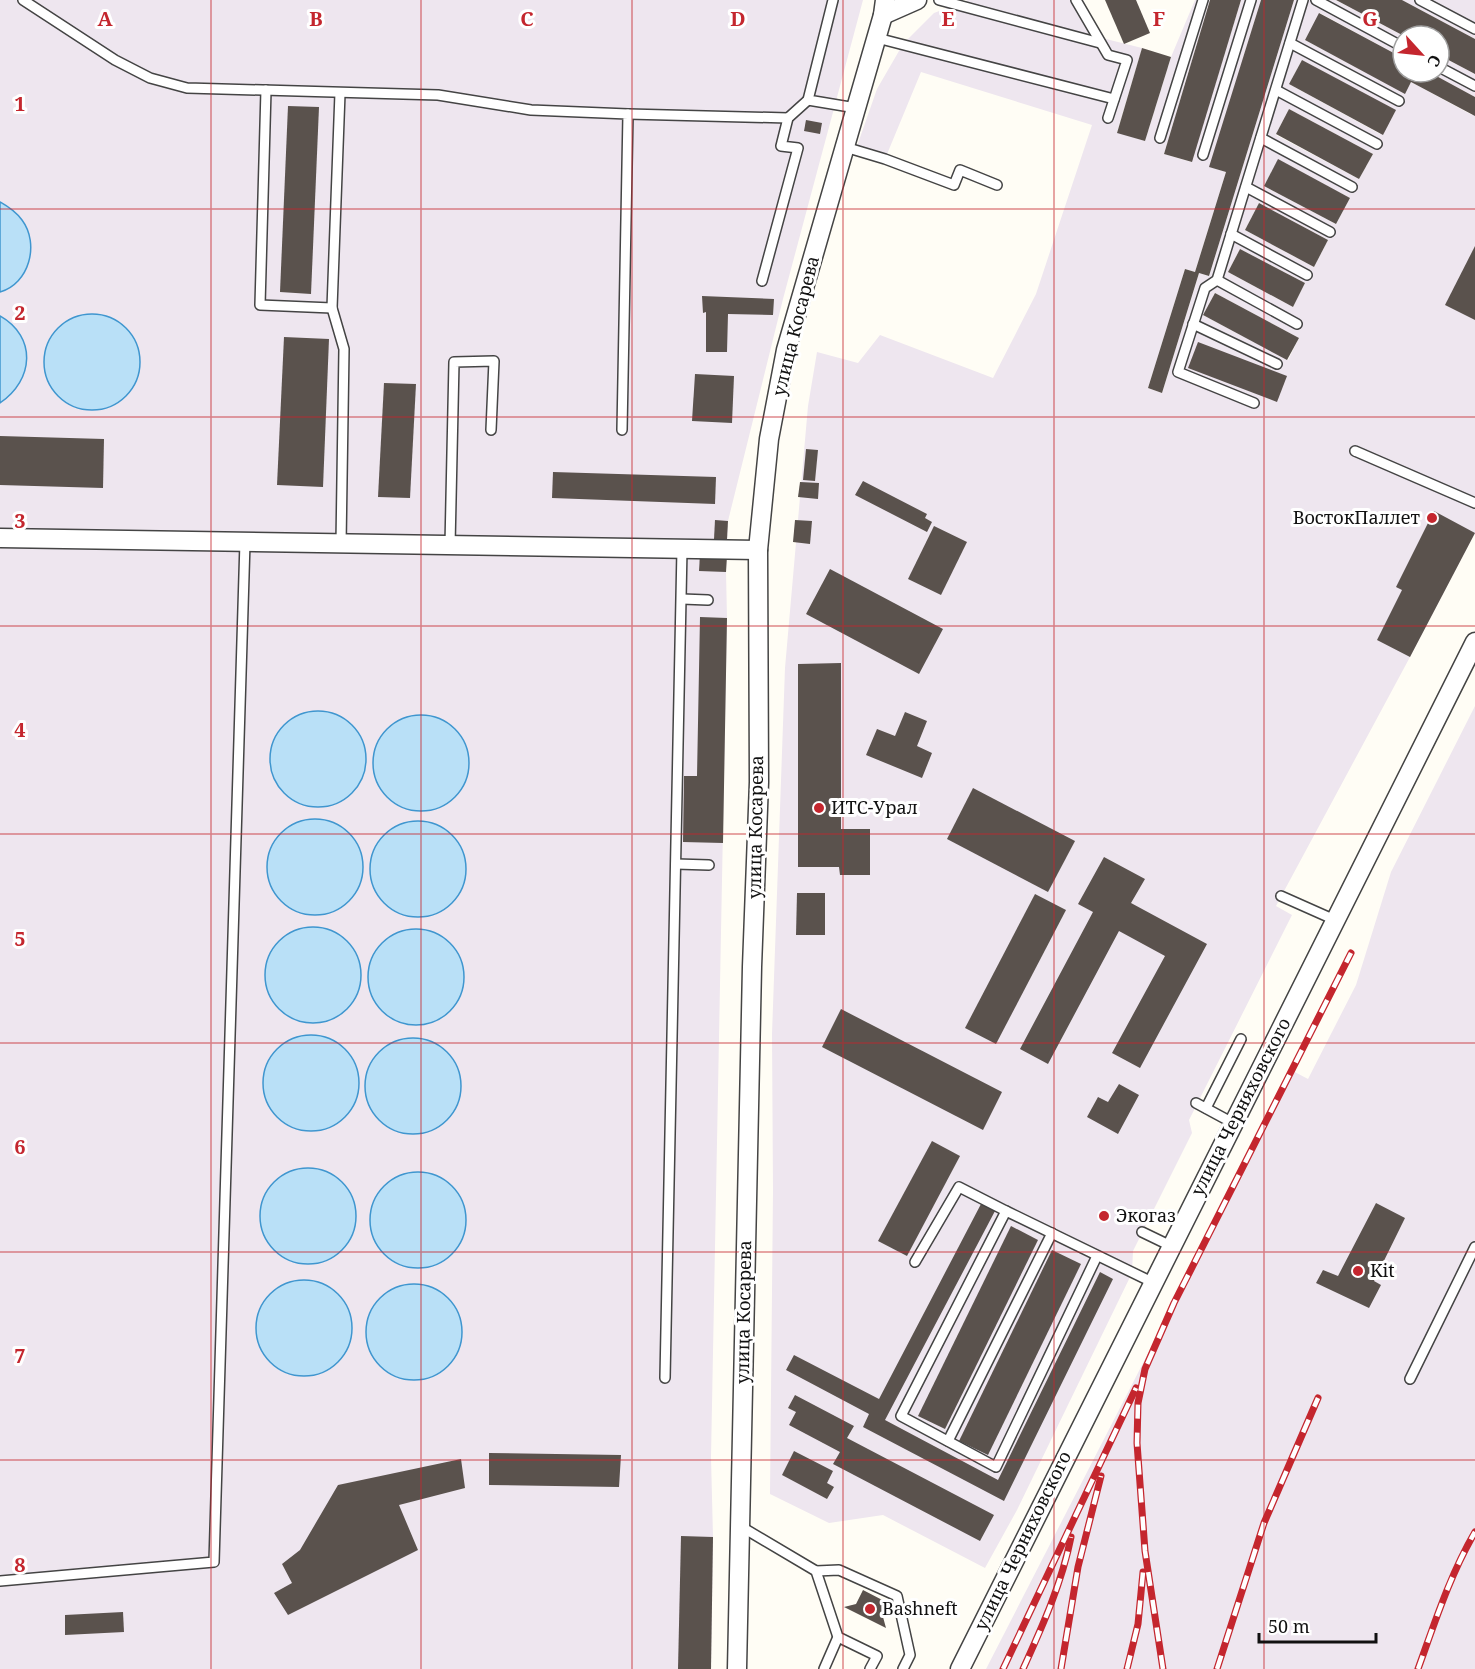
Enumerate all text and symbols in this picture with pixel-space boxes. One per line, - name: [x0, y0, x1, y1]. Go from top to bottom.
- text: A: [97, 5, 113, 32]
- text: B: [309, 5, 323, 32]
- text: C: [520, 5, 534, 32]
- text: D: [730, 5, 746, 32]
- text: E: [941, 5, 955, 32]
- text: F: [1153, 5, 1165, 32]
- text: G: [1362, 5, 1378, 32]
- north arrow: [1391, 24, 1451, 84]
- text: С: [1422, 51, 1447, 70]
- text: 1: [14, 90, 26, 117]
- street label: улица Косарева: [766, 253, 824, 398]
- text: 2: [14, 299, 26, 326]
- place label: ВостокПаллет: [1293, 505, 1420, 529]
- text: 3: [14, 507, 26, 534]
- marker: ВостокПаллет: [1425, 511, 1439, 525]
- text: 4: [14, 716, 26, 743]
- street label: улица Косарева: [742, 755, 768, 899]
- place label: ИТС-Урал: [831, 795, 918, 819]
- marker: ИТС-Урал: [812, 801, 826, 815]
- text: 5: [14, 925, 26, 952]
- street label: улица Черняховского: [1185, 1013, 1296, 1200]
- text: 6: [14, 1133, 26, 1160]
- place label: Экогаз: [1116, 1203, 1176, 1227]
- marker: Экогаз: [1097, 1209, 1111, 1223]
- street label: улица Косарева: [730, 1240, 756, 1384]
- place label: Kit: [1370, 1258, 1395, 1282]
- marker: Kit: [1351, 1264, 1365, 1278]
- text: 7: [14, 1342, 26, 1369]
- street label: улица Черняховского: [968, 1447, 1076, 1634]
- text: 8: [14, 1551, 26, 1578]
- place label: Bashneft: [882, 1596, 958, 1620]
- marker: Bashneft: [863, 1602, 877, 1616]
- scale bar: [1259, 1606, 1376, 1644]
- text: 50 m: [1268, 1614, 1310, 1638]

